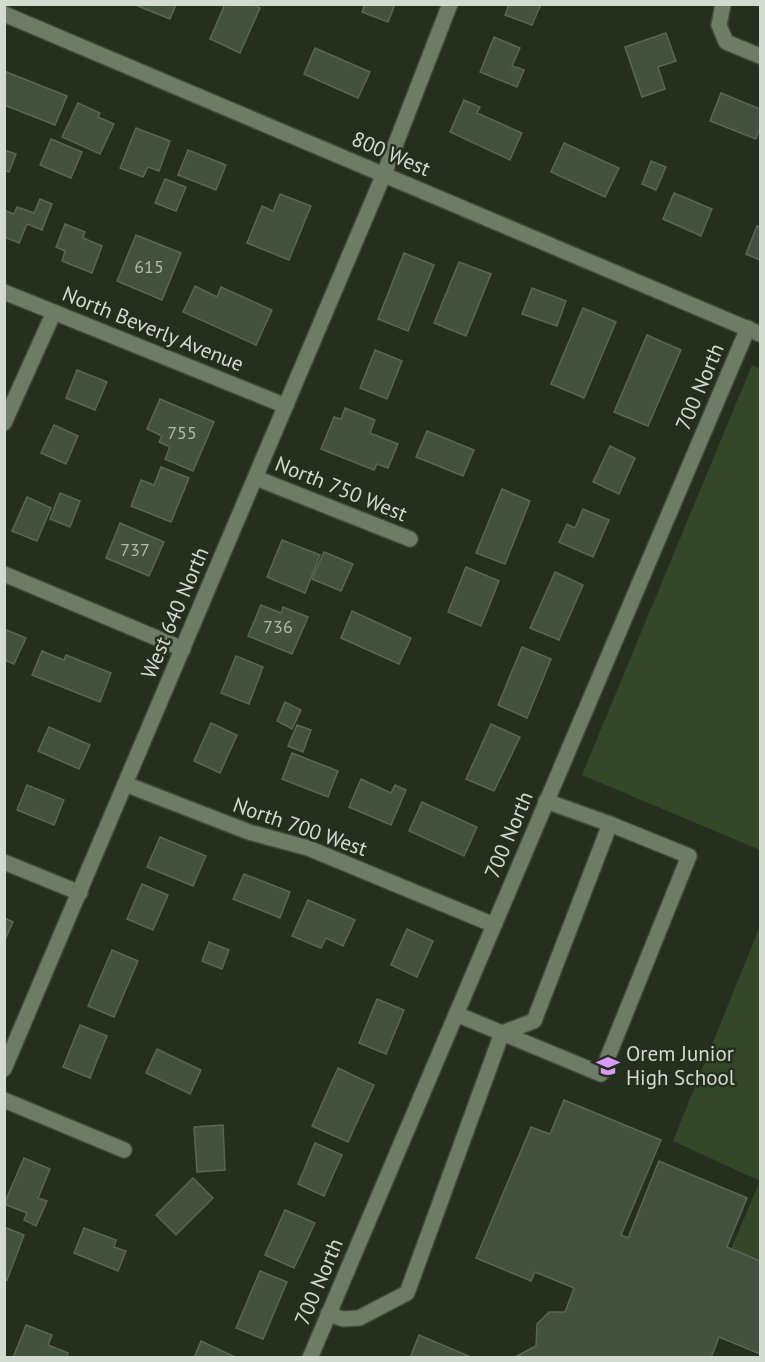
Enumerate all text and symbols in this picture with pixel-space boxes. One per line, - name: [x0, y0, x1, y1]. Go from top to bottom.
- street label: 800 West: [348, 125, 435, 182]
- house number: 615: [134, 255, 164, 278]
- street label: North Beverly Avenue: [59, 280, 248, 377]
- street label: 700 North: [669, 339, 730, 434]
- house number: 755: [167, 421, 197, 444]
- street label: North 750 West: [271, 450, 411, 527]
- house number: 737: [120, 538, 150, 561]
- street label: West 640 North: [135, 543, 214, 683]
- house number: 736: [263, 615, 293, 638]
- street label: 700 North: [478, 787, 539, 882]
- street label: North 700 West: [230, 791, 371, 862]
- place label: Orem Junior High School: [626, 1040, 735, 1091]
- school or university icon: Orem Junior High School: [595, 1053, 621, 1079]
- street label: 700 North: [288, 1234, 349, 1329]

